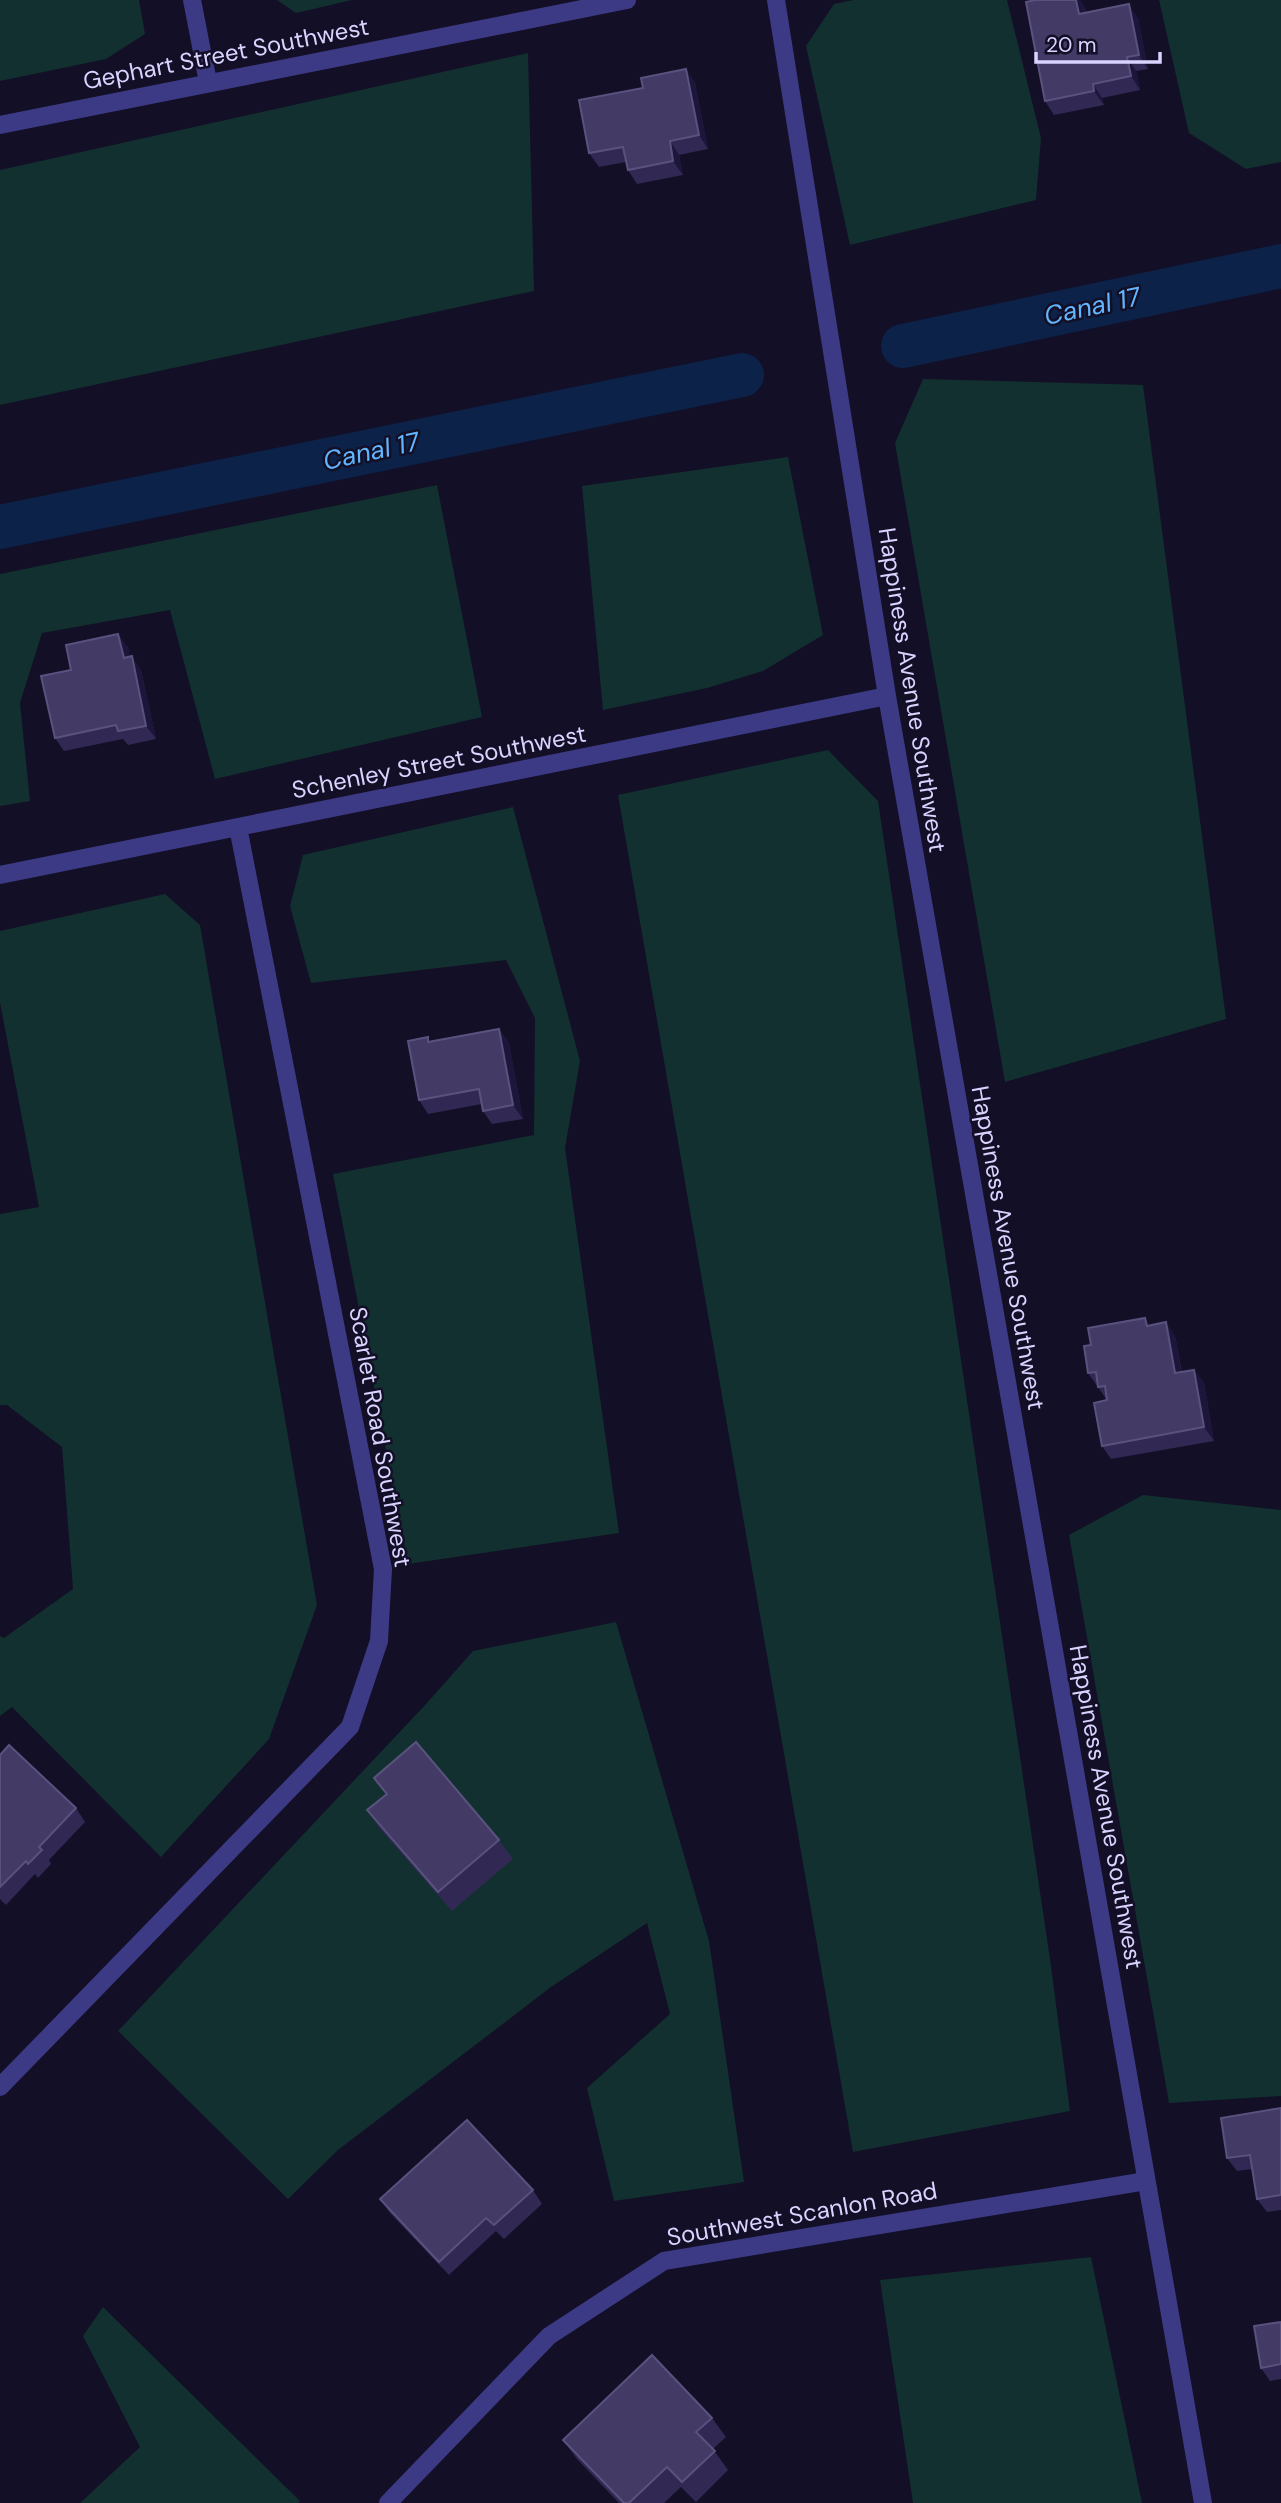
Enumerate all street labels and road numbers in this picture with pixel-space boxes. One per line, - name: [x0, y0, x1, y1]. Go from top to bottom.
- street label: Gephart Street Southwest: [80, 11, 371, 96]
- street label: Happiness Avenue Southwest: [871, 525, 954, 855]
- street label: Schenley Street Southwest: [289, 718, 589, 805]
- street label: Happiness Avenue Southwest: [965, 1083, 1052, 1412]
- street label: Scarlet Road Southwest: [342, 1304, 419, 1569]
- street label: Happiness Avenue Southwest: [1063, 1642, 1150, 1971]
- street label: Southwest Scanlon Road: [664, 2174, 940, 2253]

